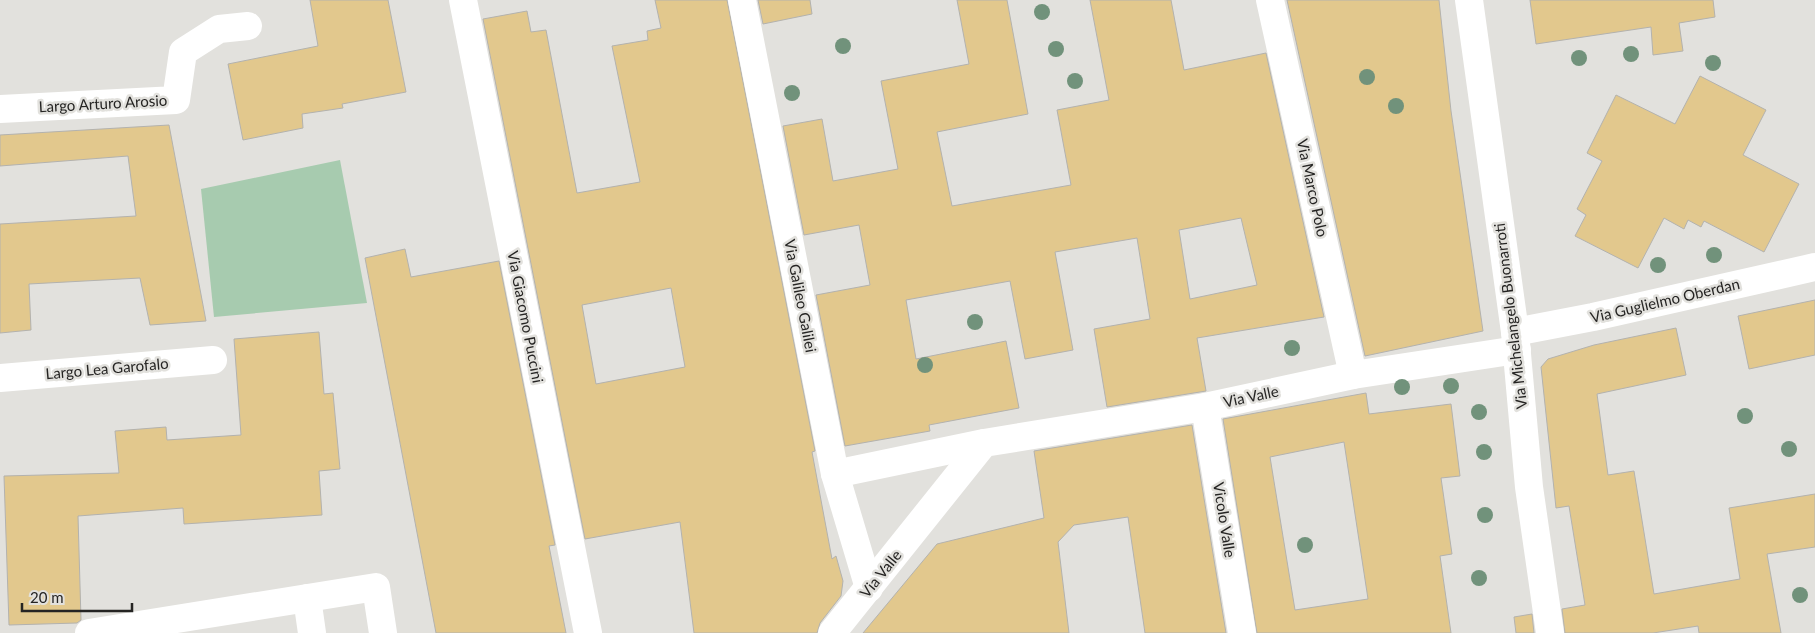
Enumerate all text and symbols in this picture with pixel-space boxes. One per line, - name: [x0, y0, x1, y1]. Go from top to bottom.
- street label: Largo Arturo Arosio: [38, 91, 168, 115]
- street label: Via Marco Polo: [1294, 137, 1332, 239]
- street label: Via Michelangelo Buonarroti: [1490, 222, 1530, 410]
- street label: Via Galileo Galilei: [781, 238, 821, 354]
- street label: Via Giacomo Puccini: [504, 249, 548, 384]
- street label: Via Guglielmo Oberdan: [1588, 274, 1741, 326]
- street label: Largo Lea Garofalo: [45, 354, 169, 382]
- street label: Via Valle: [1222, 381, 1280, 411]
- street label: Vicolo Valle: [1210, 481, 1240, 559]
- street label: Via Valle: [856, 546, 905, 601]
- scale bar: [22, 580, 132, 612]
- text: 20 m: [30, 588, 64, 606]

